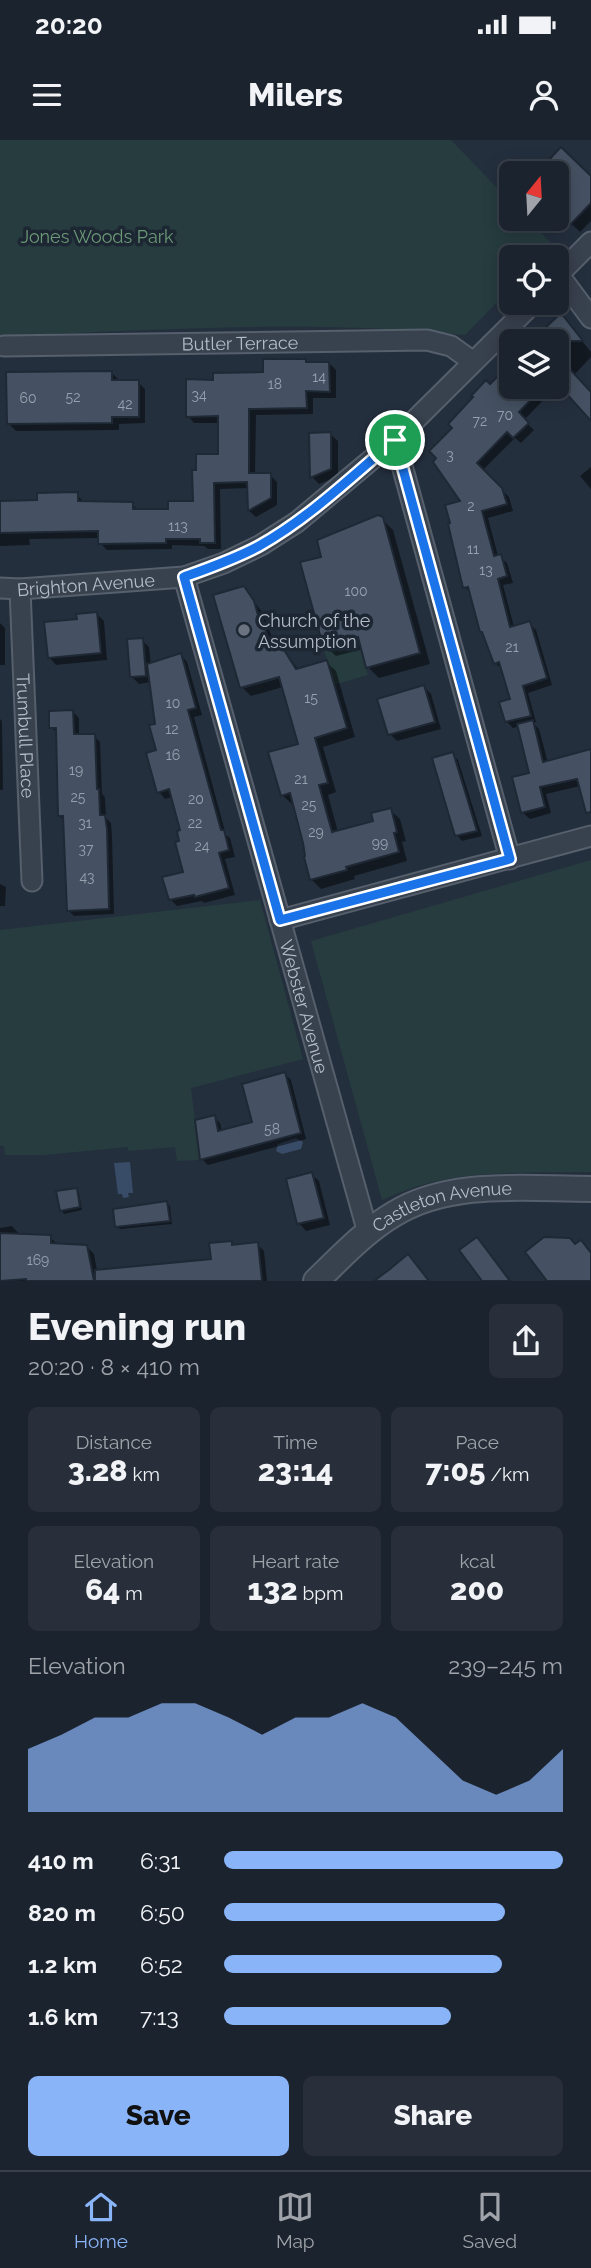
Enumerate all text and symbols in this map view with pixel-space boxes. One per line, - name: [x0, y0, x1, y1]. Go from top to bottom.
- text: 20:20: [35, 10, 103, 40]
- icon: menu: [28, 76, 66, 114]
- text: Milers: [248, 76, 343, 113]
- icon: person: [525, 76, 563, 114]
- north arrow: [499, 161, 569, 231]
- map controls: [499, 161, 569, 399]
- park label: Jones Woods Park: [20, 226, 174, 247]
- button: locate: [499, 245, 569, 315]
- button: layers: [499, 329, 569, 399]
- street label: Butler Terrace: [182, 331, 299, 354]
- house number: 14: [312, 369, 326, 385]
- house number: 18: [268, 376, 282, 392]
- house number: 34: [191, 387, 207, 403]
- house number: 52: [66, 389, 80, 405]
- house number: 60: [19, 390, 37, 406]
- house number: 42: [118, 396, 132, 412]
- house number: 70: [497, 407, 513, 423]
- pin: [365, 410, 425, 470]
- house number: 72: [473, 413, 487, 429]
- icon: arrive: [376, 421, 414, 459]
- house number: 3: [446, 447, 454, 463]
- house number: 2: [467, 498, 475, 514]
- house number: 113: [168, 518, 188, 534]
- house number: 11: [467, 541, 479, 557]
- house number: 13: [479, 562, 493, 578]
- street label: Brighton Avenue: [16, 569, 156, 600]
- house number: 100: [344, 583, 368, 599]
- place label: Church of the Assumption: [258, 610, 371, 652]
- marker: Church of the Assumption: [236, 622, 252, 638]
- house number: 21: [505, 639, 519, 655]
- street label: Trumbull Place: [13, 673, 39, 799]
- house number: 15: [304, 690, 318, 706]
- house number: 10: [166, 695, 180, 711]
- house number: 12: [165, 721, 179, 737]
- house number: 16: [166, 747, 180, 763]
- house number: 19: [69, 762, 83, 778]
- house number: 21: [294, 771, 308, 787]
- house number: 25: [71, 789, 86, 805]
- house number: 20: [188, 791, 204, 807]
- house number: 25: [302, 797, 317, 813]
- house number: 31: [78, 815, 92, 831]
- house number: 22: [188, 815, 202, 831]
- house number: 29: [308, 824, 324, 840]
- house number: 99: [372, 835, 388, 851]
- house number: 24: [195, 838, 210, 854]
- house number: 37: [79, 841, 94, 857]
- house number: 43: [79, 869, 95, 885]
- street label: Webster Avenue: [276, 937, 333, 1076]
- house number: 58: [264, 1121, 280, 1137]
- street label: Castleton Avenue: [368, 1177, 512, 1236]
- house number: 169: [27, 1252, 49, 1268]
- text: Evening run: [28, 1304, 246, 1349]
- button: share: [489, 1304, 563, 1378]
- text: 20:20 · 8 × 410 m: [28, 1353, 200, 1380]
- text: Distance: [76, 1431, 152, 1453]
- text: Time: [273, 1431, 318, 1453]
- text: Pace: [455, 1431, 499, 1453]
- text: 3.28: [68, 1453, 128, 1488]
- text: 23:14: [258, 1453, 333, 1488]
- text: 7:05: [425, 1453, 486, 1488]
- text: km: [128, 1463, 160, 1485]
- text: /km: [486, 1463, 529, 1485]
- text: Elevation: [73, 1550, 154, 1572]
- text: Heart rate: [252, 1550, 339, 1572]
- text: kcal: [459, 1550, 495, 1572]
- text: 64: [85, 1572, 120, 1607]
- text: 132: [248, 1572, 298, 1607]
- text: 200: [450, 1572, 504, 1607]
- text: m: [120, 1582, 143, 1604]
- text: bpm: [298, 1582, 343, 1604]
- text: Elevation: [28, 1652, 126, 1679]
- text: 239–245 m: [448, 1652, 563, 1679]
- text: 410 m: [28, 1847, 94, 1874]
- text: 6:31: [140, 1847, 180, 1874]
- text: 820 m: [28, 1899, 96, 1926]
- text: 6:50: [140, 1899, 185, 1926]
- text: 1.2 km: [28, 1951, 97, 1978]
- text: 6:52: [140, 1951, 183, 1978]
- text: 1.6 km: [28, 2003, 98, 2030]
- text: 7:13: [140, 2003, 179, 2030]
- button: Save: [28, 2076, 289, 2156]
- button: Share: [303, 2076, 563, 2156]
- tab: Home: [74, 2188, 128, 2252]
- tab: Map: [276, 2188, 315, 2252]
- tab: Saved: [463, 2188, 517, 2252]

